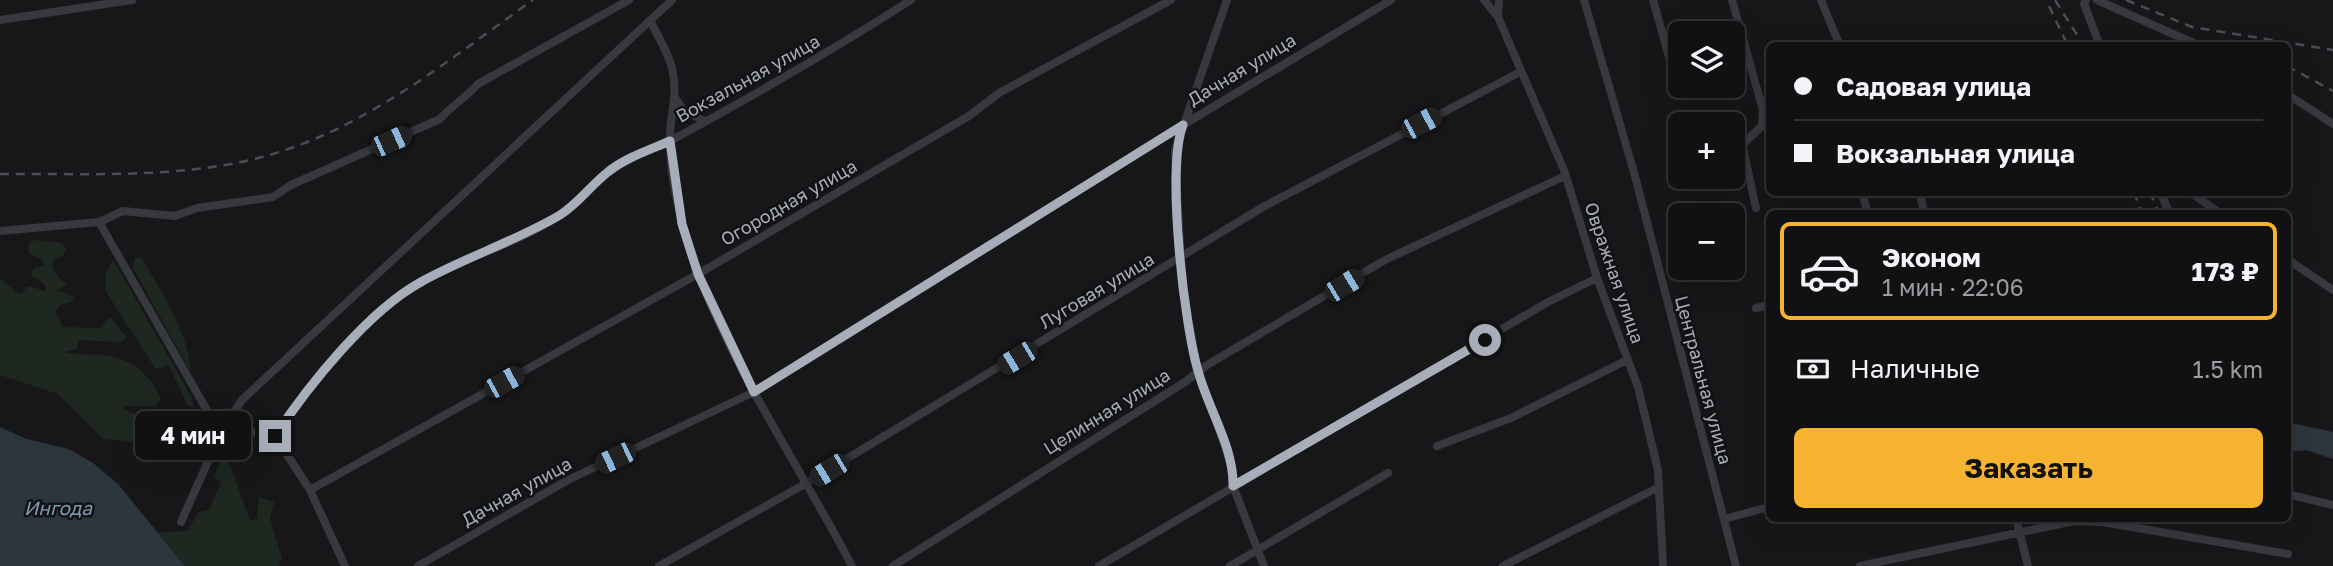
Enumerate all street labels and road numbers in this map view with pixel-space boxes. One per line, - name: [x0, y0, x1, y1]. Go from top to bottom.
- street label: Дачная улица: [1184, 28, 1299, 110]
- street label: Вокзальная улица: [672, 29, 823, 127]
- street label: Огородная улица: [717, 154, 860, 250]
- street label: Овражная улица: [1580, 199, 1649, 346]
- street label: Луговая улица: [1035, 247, 1158, 333]
- street label: Центральная улица: [1671, 293, 1737, 466]
- street label: Целинная улица: [1039, 363, 1174, 459]
- street label: Дачная улица: [458, 452, 575, 530]

